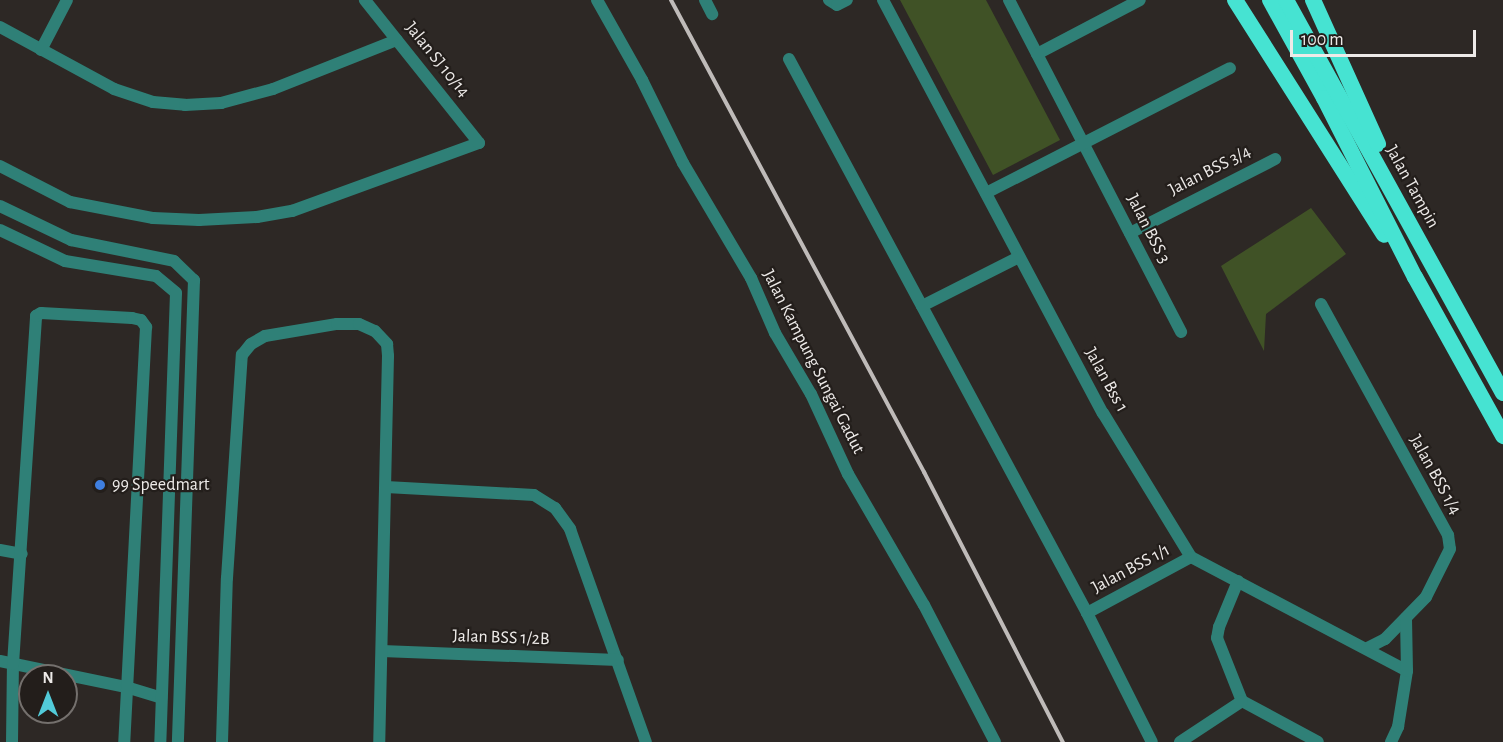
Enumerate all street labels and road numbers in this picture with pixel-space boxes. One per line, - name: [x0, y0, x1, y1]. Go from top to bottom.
- street label: Jalan SJ 10/14: [400, 18, 474, 102]
- street label: Jalan BSS 3/4: [1165, 141, 1255, 201]
- street label: Jalan Tampin: [1380, 142, 1444, 232]
- street label: Jalan BSS 3: [1121, 190, 1175, 268]
- street label: Jalan Kampung Sungai Gadut: [757, 266, 869, 458]
- street label: Jalan Bss 1: [1079, 344, 1133, 416]
- street label: Jalan BSS 1/4: [1404, 431, 1466, 519]
- street label: Jalan BSS 1/1: [1088, 539, 1174, 599]
- street label: Jalan BSS 1/2B: [452, 626, 550, 650]

